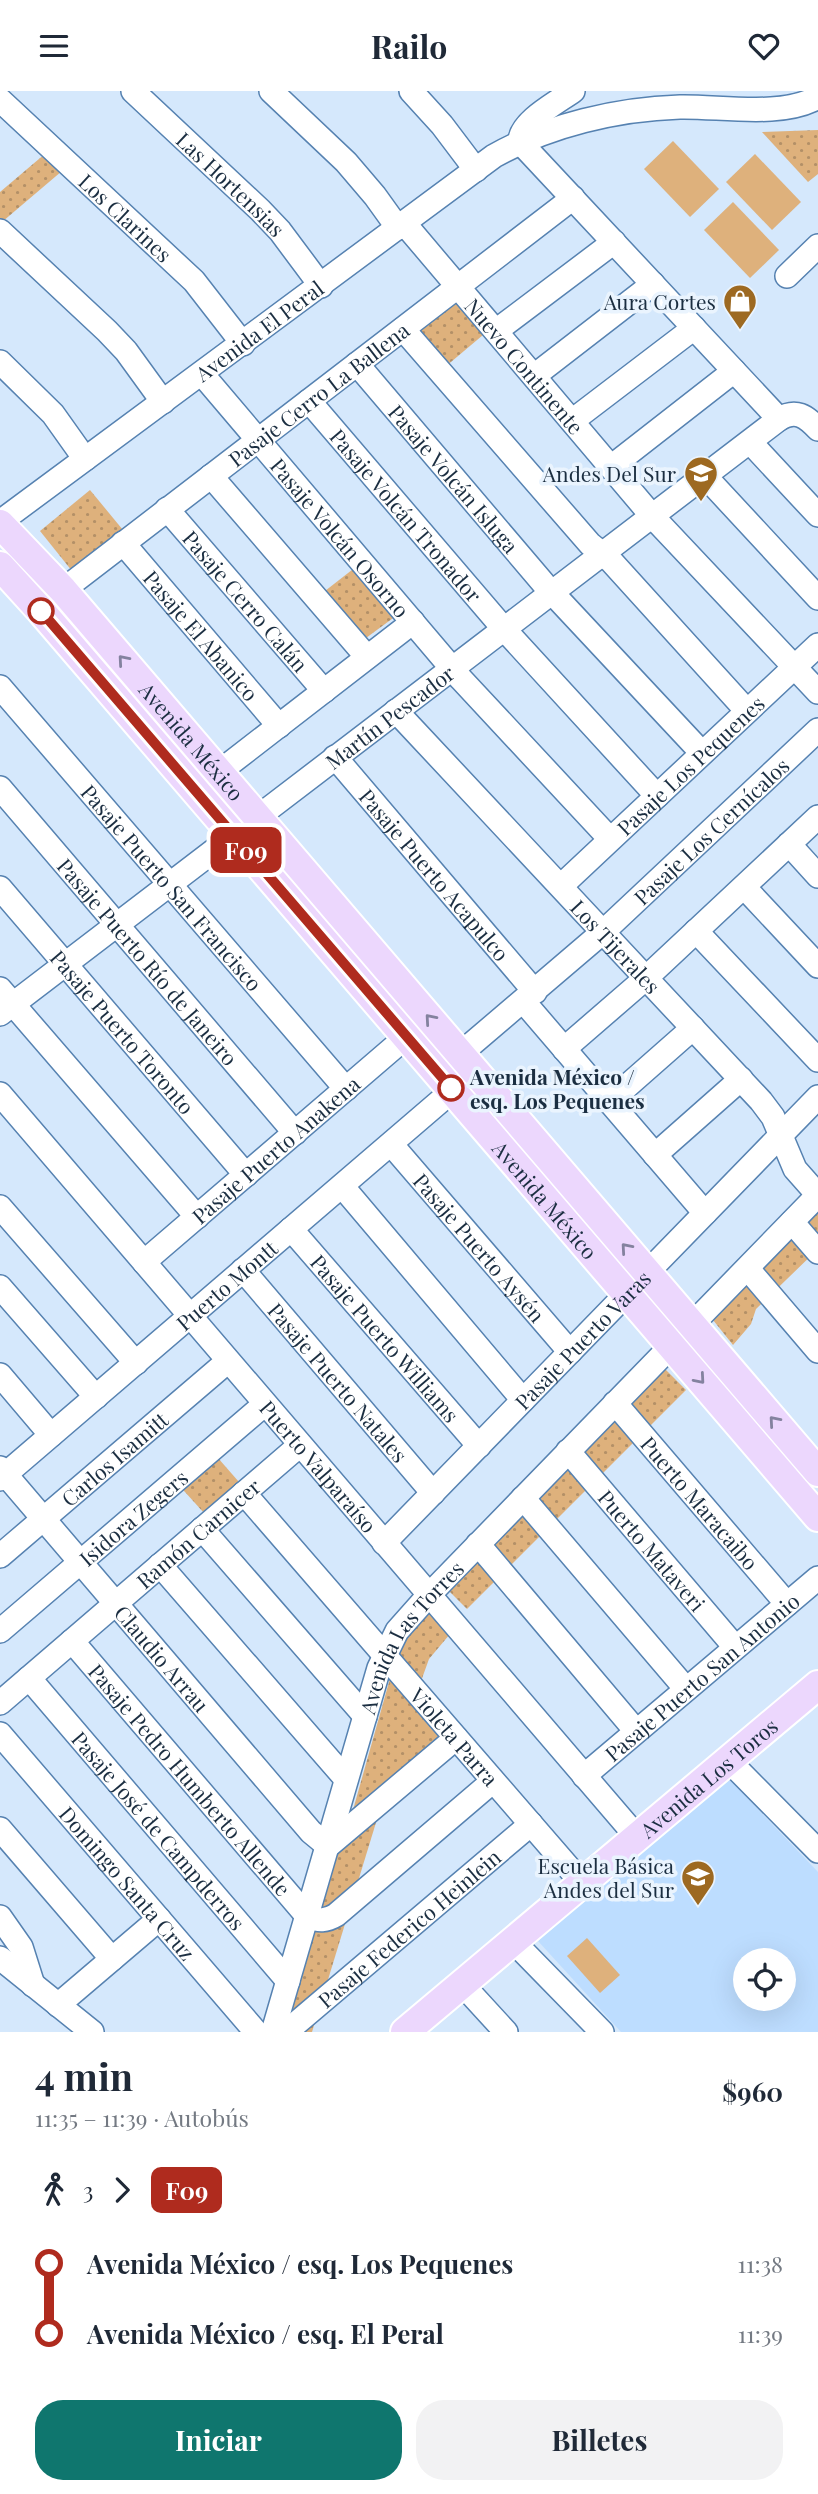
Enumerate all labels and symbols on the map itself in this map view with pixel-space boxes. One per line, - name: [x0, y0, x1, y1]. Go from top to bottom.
- street label: Las Hortensias: [171, 125, 291, 242]
- street label: Los Clarines: [73, 167, 178, 268]
- street label: Avenida El Peral: [188, 274, 328, 388]
- shop icon: Aura Cortes: [721, 282, 759, 331]
- place label: Aura Cortes: [603, 287, 716, 315]
- street label: Nuevo Continente: [459, 292, 590, 440]
- street label: Pasaje Cerro La Ballena: [222, 315, 415, 472]
- street label: Pasaje Volcán Isluga: [383, 398, 526, 559]
- street label: Pasaje Volcán Tronador: [324, 422, 489, 608]
- street label: Pasaje Volcán Osorno: [265, 452, 416, 623]
- school or university icon: Andes Del Sur: [682, 454, 720, 503]
- place label: Andes Del Sur: [542, 459, 677, 487]
- street label: Pasaje Cerro Calán: [177, 524, 315, 678]
- street label: Pasaje El Abanico: [138, 564, 265, 706]
- unlabelled marker: [28, 598, 54, 624]
- one-way arrow: [119, 655, 131, 668]
- street label: Martín Pescador: [319, 658, 460, 775]
- street label: Avenida México: [133, 675, 251, 806]
- street label: Pasaje Los Pequenes: [610, 689, 770, 841]
- street label: Pasaje Los Cernícalos: [627, 751, 794, 910]
- street label: Pasaje Puerto San Francisco: [75, 778, 269, 996]
- street label: Pasaje Puerto Acapulco: [354, 782, 516, 966]
- line badge: F09: [206, 827, 286, 873]
- street label: Pasaje Puerto Río de Janeiro: [52, 852, 245, 1071]
- street label: Los Tijerales: [565, 893, 667, 999]
- street label: Pasaje Puerto Toronto: [45, 944, 201, 1119]
- one-way arrow: [426, 1014, 438, 1027]
- place label: Avenida México / esq. Los Pequenes: [469, 1062, 645, 1114]
- street label: Pasaje Puerto Anakena: [185, 1069, 365, 1229]
- marker: Avenida México / esq. Los Pequenes: [438, 1075, 464, 1101]
- street label: Avenida México: [486, 1134, 604, 1264]
- street label: Pasaje Puerto Aysén: [408, 1167, 552, 1328]
- street label: Puerto Montt: [170, 1233, 283, 1336]
- one-way arrow: [622, 1243, 634, 1256]
- street label: Pasaje Puerto Williams: [305, 1248, 466, 1428]
- street label: Pasaje Puerto Varas: [508, 1264, 656, 1415]
- street label: Pasaje Puerto Natales: [262, 1296, 414, 1468]
- one-way arrow: [692, 1371, 704, 1384]
- street label: Puerto Valparaíso: [254, 1394, 384, 1538]
- street label: Carlos Isamitt: [55, 1405, 174, 1512]
- one-way arrow: [770, 1416, 782, 1429]
- street label: Puerto Maracaibo: [635, 1430, 765, 1575]
- street label: Isidora Zegers: [73, 1463, 193, 1571]
- street label: Ramón Carnicer: [130, 1471, 266, 1594]
- street label: Puerto Mataveri: [593, 1483, 712, 1617]
- street label: Avenida Las Torres: [352, 1554, 469, 1718]
- street label: Pasaje Puerto San Antonio: [598, 1586, 805, 1767]
- street label: Claudio Arrau: [109, 1599, 216, 1717]
- street label: Pasaje Pedro Humberto Allende: [83, 1657, 298, 1901]
- street label: Violeta Parra: [404, 1681, 506, 1792]
- street label: Avenida Los Toros: [633, 1711, 783, 1844]
- street label: Pasaje José de Campderros: [66, 1725, 252, 1935]
- street label: Domingo Santa Cruz: [54, 1800, 202, 1966]
- street label: Pasaje Federico Heinlein: [311, 1842, 506, 2013]
- place label: Escuela Básica Andes del Sur: [538, 1851, 675, 1903]
- school or university icon: Escuela Básica Andes del Sur: [679, 1858, 717, 1907]

